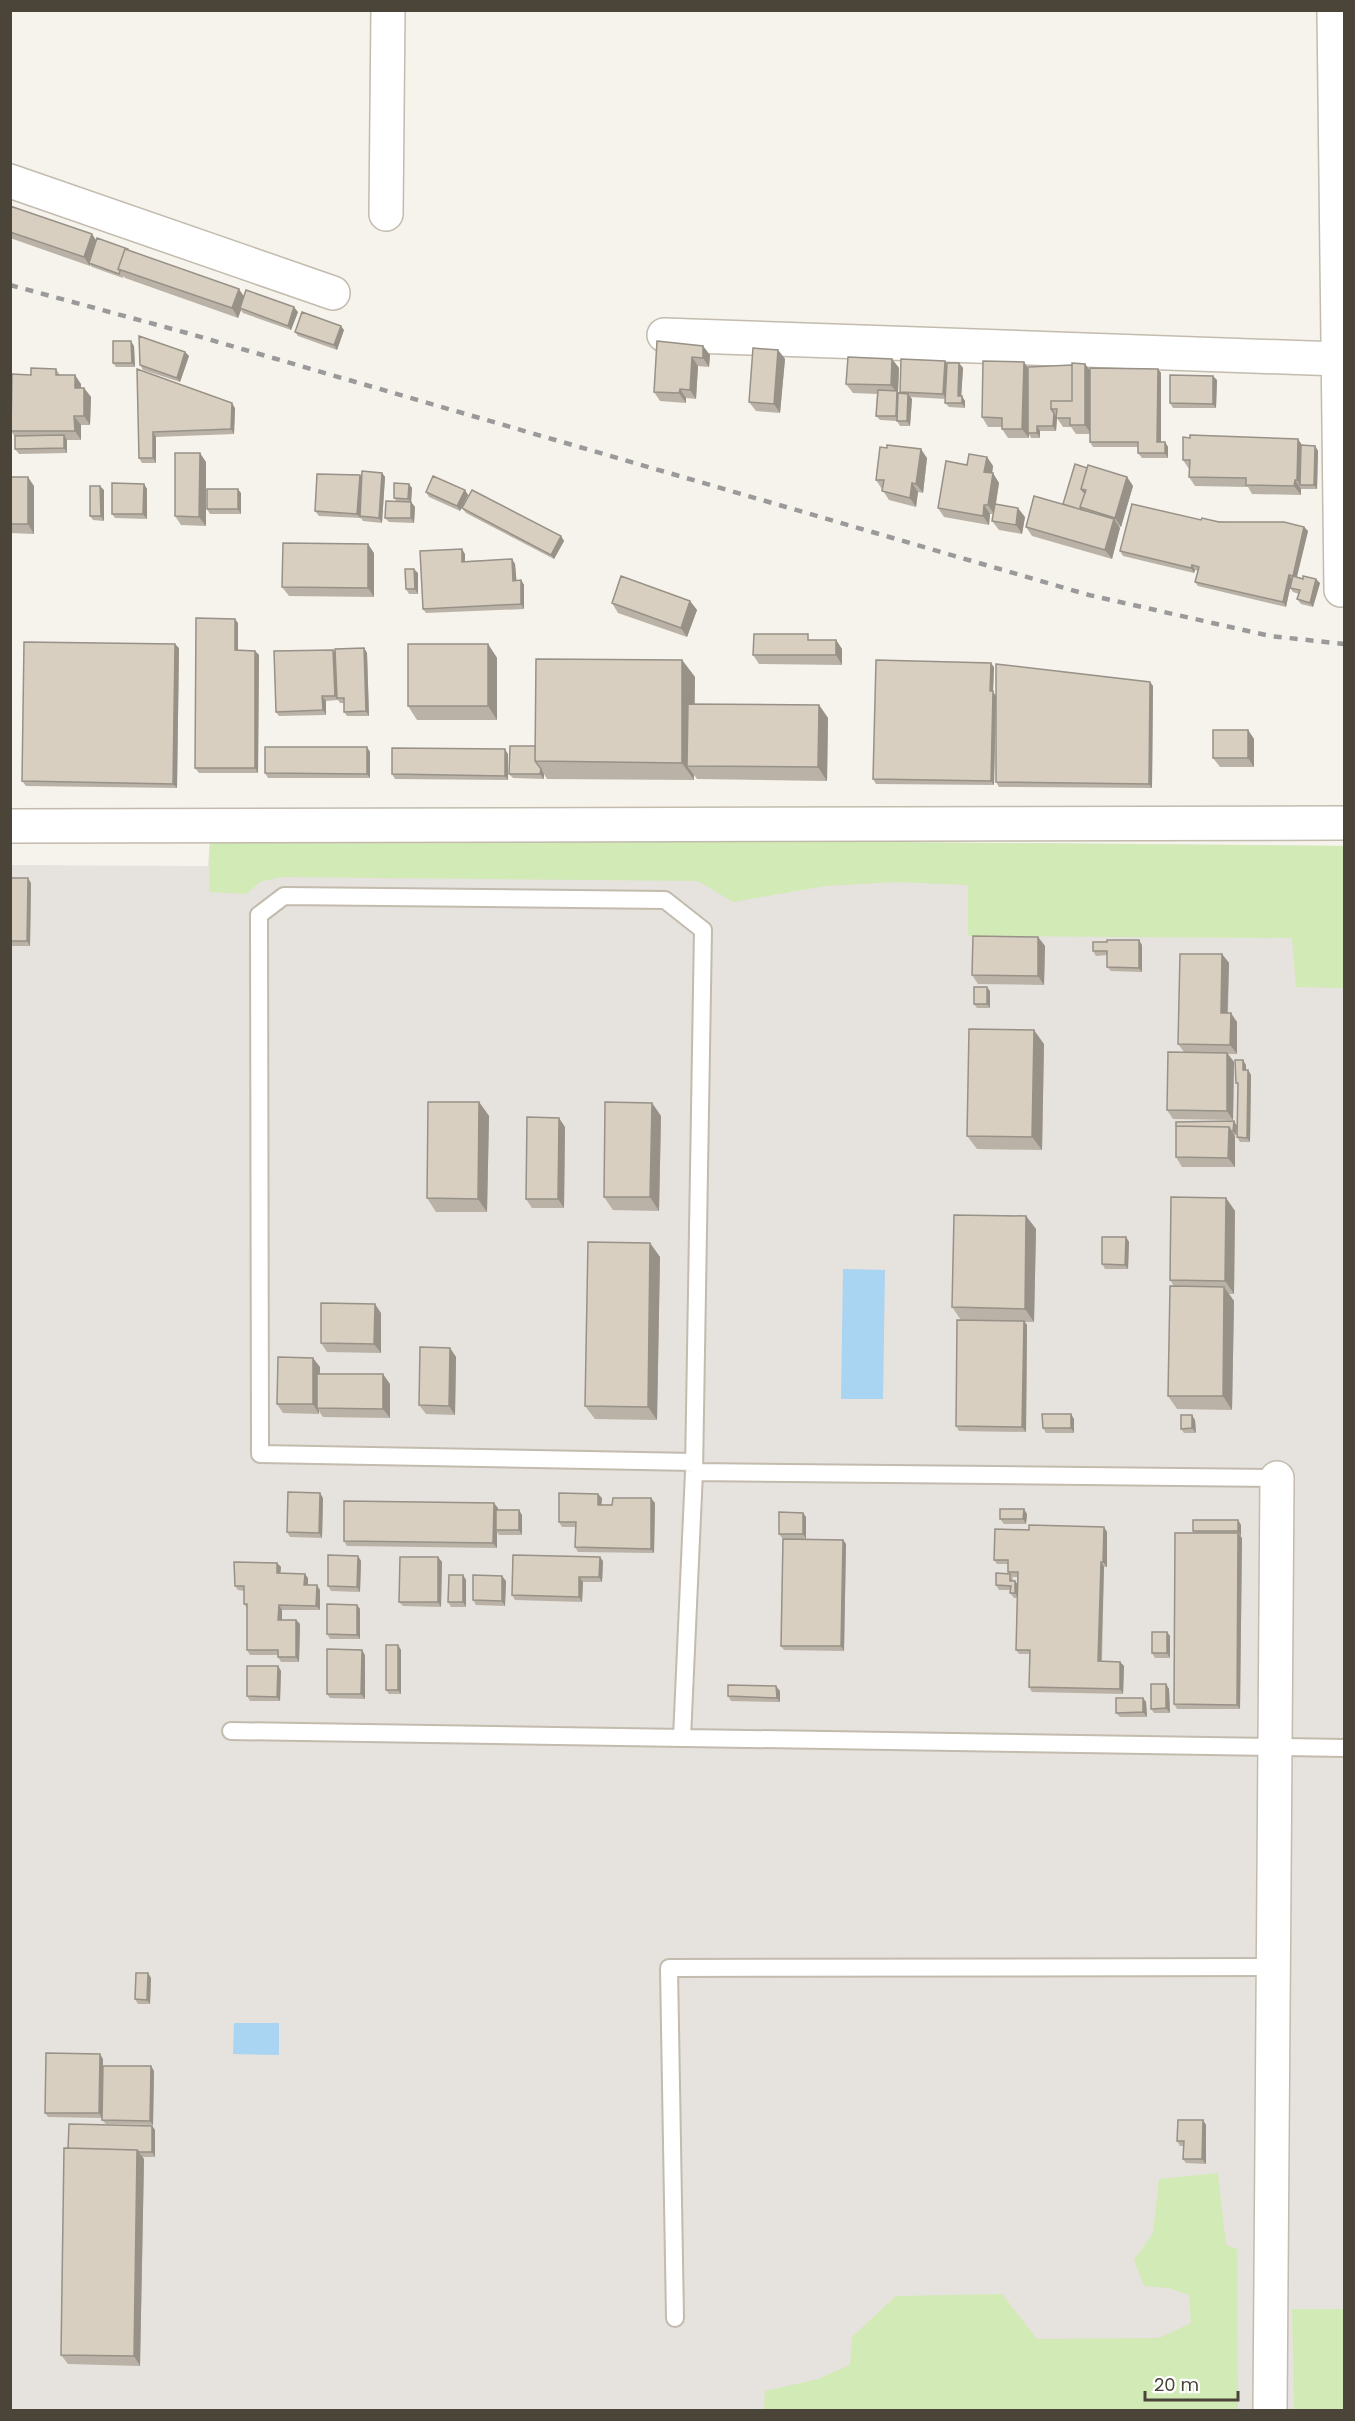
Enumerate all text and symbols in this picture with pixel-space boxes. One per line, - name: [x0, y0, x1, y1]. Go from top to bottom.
- scale bar: [1145, 2364, 1238, 2402]
- text: 20 m: [1154, 2372, 1199, 2397]

